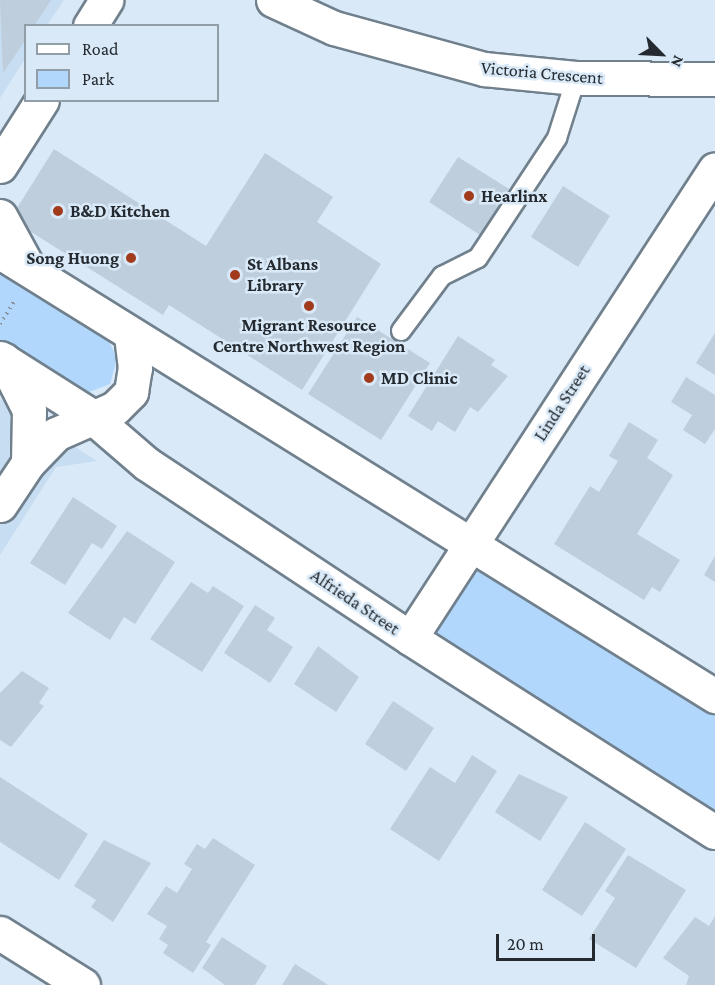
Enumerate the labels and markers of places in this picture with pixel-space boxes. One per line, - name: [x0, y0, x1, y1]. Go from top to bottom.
- place label: Hearlinx: [481, 185, 547, 207]
- marker: Hearlinx: [462, 189, 476, 203]
- place label: B&D Kitchen: [70, 200, 170, 222]
- marker: B&D Kitchen: [51, 204, 65, 218]
- place label: Song Huong: [26, 247, 119, 269]
- marker: Song Huong: [124, 251, 138, 265]
- place label: St Albans Library: [247, 254, 318, 296]
- marker: St Albans Library: [228, 268, 242, 282]
- marker: Migrant Resource Centre Northwest Region: [302, 299, 316, 313]
- place label: Migrant Resource Centre Northwest Region: [213, 315, 405, 358]
- place label: MD Clinic: [381, 367, 458, 389]
- marker: MD Clinic: [362, 371, 376, 385]

